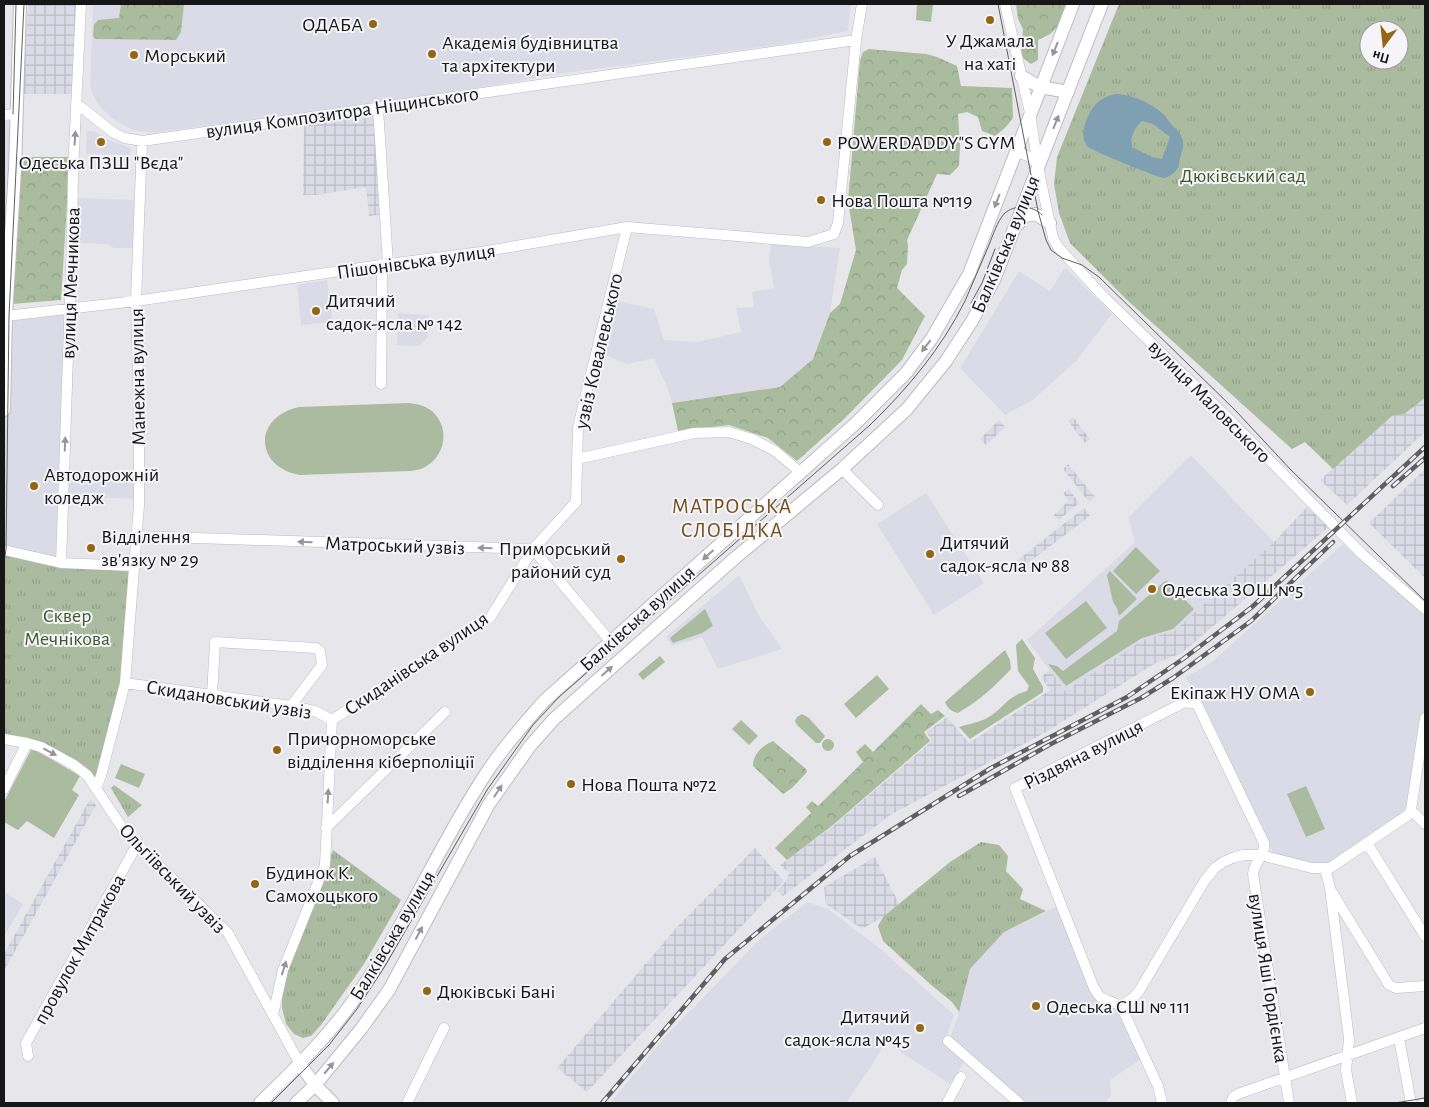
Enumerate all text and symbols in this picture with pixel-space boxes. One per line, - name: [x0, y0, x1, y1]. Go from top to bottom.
- marker: У Джамала на хаті: [984, 14, 996, 26]
- place label: ОДАБА: [302, 15, 363, 35]
- marker: ОДАБА: [367, 18, 379, 30]
- north arrow: [1359, 20, 1409, 70]
- place label: У Джамала на хаті: [946, 31, 1034, 74]
- place label: Академія будівництва та архітектури: [441, 33, 619, 76]
- one-way arrow: [1051, 42, 1059, 57]
- place label: Морський: [144, 46, 226, 66]
- marker: Академія будівництва та архітектури: [426, 48, 438, 60]
- text: Пн: [1371, 48, 1391, 66]
- marker: Морський: [128, 49, 140, 61]
- street label: вулиця Композитора Ніщинського: [204, 84, 480, 142]
- one-way arrow: [1053, 115, 1061, 129]
- one-way arrow: [71, 130, 79, 146]
- place label: POWERDADDY"S GYM: [837, 133, 1015, 153]
- marker: Одеська ПЗШ "Вєда": [95, 136, 107, 148]
- marker: POWERDADDY"S GYM: [821, 136, 833, 148]
- place label: Одеська ПЗШ "Вєда": [19, 153, 183, 173]
- park label: Дюківський сад: [1180, 166, 1306, 186]
- street label: Балківська вулиця: [968, 173, 1044, 316]
- place label: Нова Пошта №119: [831, 191, 973, 211]
- marker: Нова Пошта №119: [815, 194, 827, 206]
- one-way arrow: [993, 194, 1001, 209]
- street label: вулиця Мечникова: [58, 207, 84, 359]
- street label: Пішонівська вулиця: [336, 241, 497, 283]
- street label: узвіз Ковалевського: [571, 271, 627, 432]
- place label: Дитячий садок-ясла № 142: [326, 291, 463, 334]
- marker: Дитячий садок-ясла № 142: [310, 305, 322, 317]
- street label: Манежна вулиця: [127, 308, 149, 446]
- street label: вулиця Маловського: [1144, 337, 1274, 467]
- one-way arrow: [921, 339, 931, 353]
- one-way arrow: [62, 436, 70, 452]
- place label: Автодорожній коледж: [44, 465, 159, 508]
- marker: Автодорожній коледж: [28, 480, 40, 492]
- district label: МАТРОСЬКА СЛОБІДКА: [672, 496, 792, 541]
- place label: Відділення зв'язку № 29: [101, 527, 199, 570]
- place label: Дитячий садок-ясла № 88: [940, 533, 1070, 576]
- street label: Матроський узвіз: [325, 534, 465, 558]
- one-way arrow: [296, 537, 312, 545]
- place label: Приморський районий суд: [499, 539, 611, 582]
- marker: Відділення зв'язку № 29: [85, 542, 97, 554]
- one-way arrow: [476, 543, 492, 551]
- marker: Дитячий садок-ясла № 88: [924, 548, 936, 560]
- one-way arrow: [702, 549, 714, 561]
- marker: Приморський районий суд: [615, 553, 627, 565]
- street label: Балківська вулиця: [576, 562, 699, 675]
- place label: Одеська ЗОШ №5: [1162, 580, 1303, 600]
- marker: Одеська ЗОШ №5: [1146, 583, 1158, 595]
- park label: Сквер Мечнікова: [24, 606, 110, 649]
- street label: Скиданівська вулиця: [341, 608, 492, 719]
- one-way arrow: [600, 666, 613, 677]
- street label: Скидановський узвіз: [145, 677, 313, 723]
- place label: Екіпаж НУ ОМА: [1170, 683, 1300, 703]
- marker: Екіпаж НУ ОМА: [1304, 686, 1316, 698]
- street label: Різдвяна вулиця: [1020, 716, 1147, 794]
- place label: Причорноморське відділення кіберполіції: [287, 729, 475, 772]
- marker: Причорноморське відділення кіберполіції: [271, 744, 283, 756]
- one-way arrow: [43, 748, 57, 757]
- place label: Нова Пошта №72: [581, 775, 717, 795]
- marker: Нова Пошта №72: [565, 778, 577, 790]
- one-way arrow: [493, 784, 502, 798]
- one-way arrow: [324, 787, 332, 803]
- street label: Ольгіївський узвіз: [115, 820, 229, 937]
- place label: Будинок К. Самохоцького: [265, 863, 378, 906]
- street label: Балківська вулиця: [346, 867, 439, 1004]
- street label: провулок Митракова: [30, 871, 129, 1028]
- marker: Будинок К. Самохоцького: [249, 878, 261, 890]
- street label: вулиця Яші Гордієнка: [1245, 892, 1291, 1064]
- one-way arrow: [415, 926, 423, 941]
- one-way arrow: [281, 960, 288, 975]
- place label: Дюківські Бані: [437, 982, 555, 1002]
- marker: Дюківські Бані: [421, 985, 433, 997]
- place label: Одеська СШ № 111: [1046, 997, 1190, 1017]
- marker: Одеська СШ № 111: [1030, 1000, 1042, 1012]
- place label: Дитячий садок-ясла №45: [784, 1007, 910, 1050]
- marker: Дитячий садок-ясла №45: [914, 1022, 926, 1034]
- one-way arrow: [324, 1062, 335, 1075]

